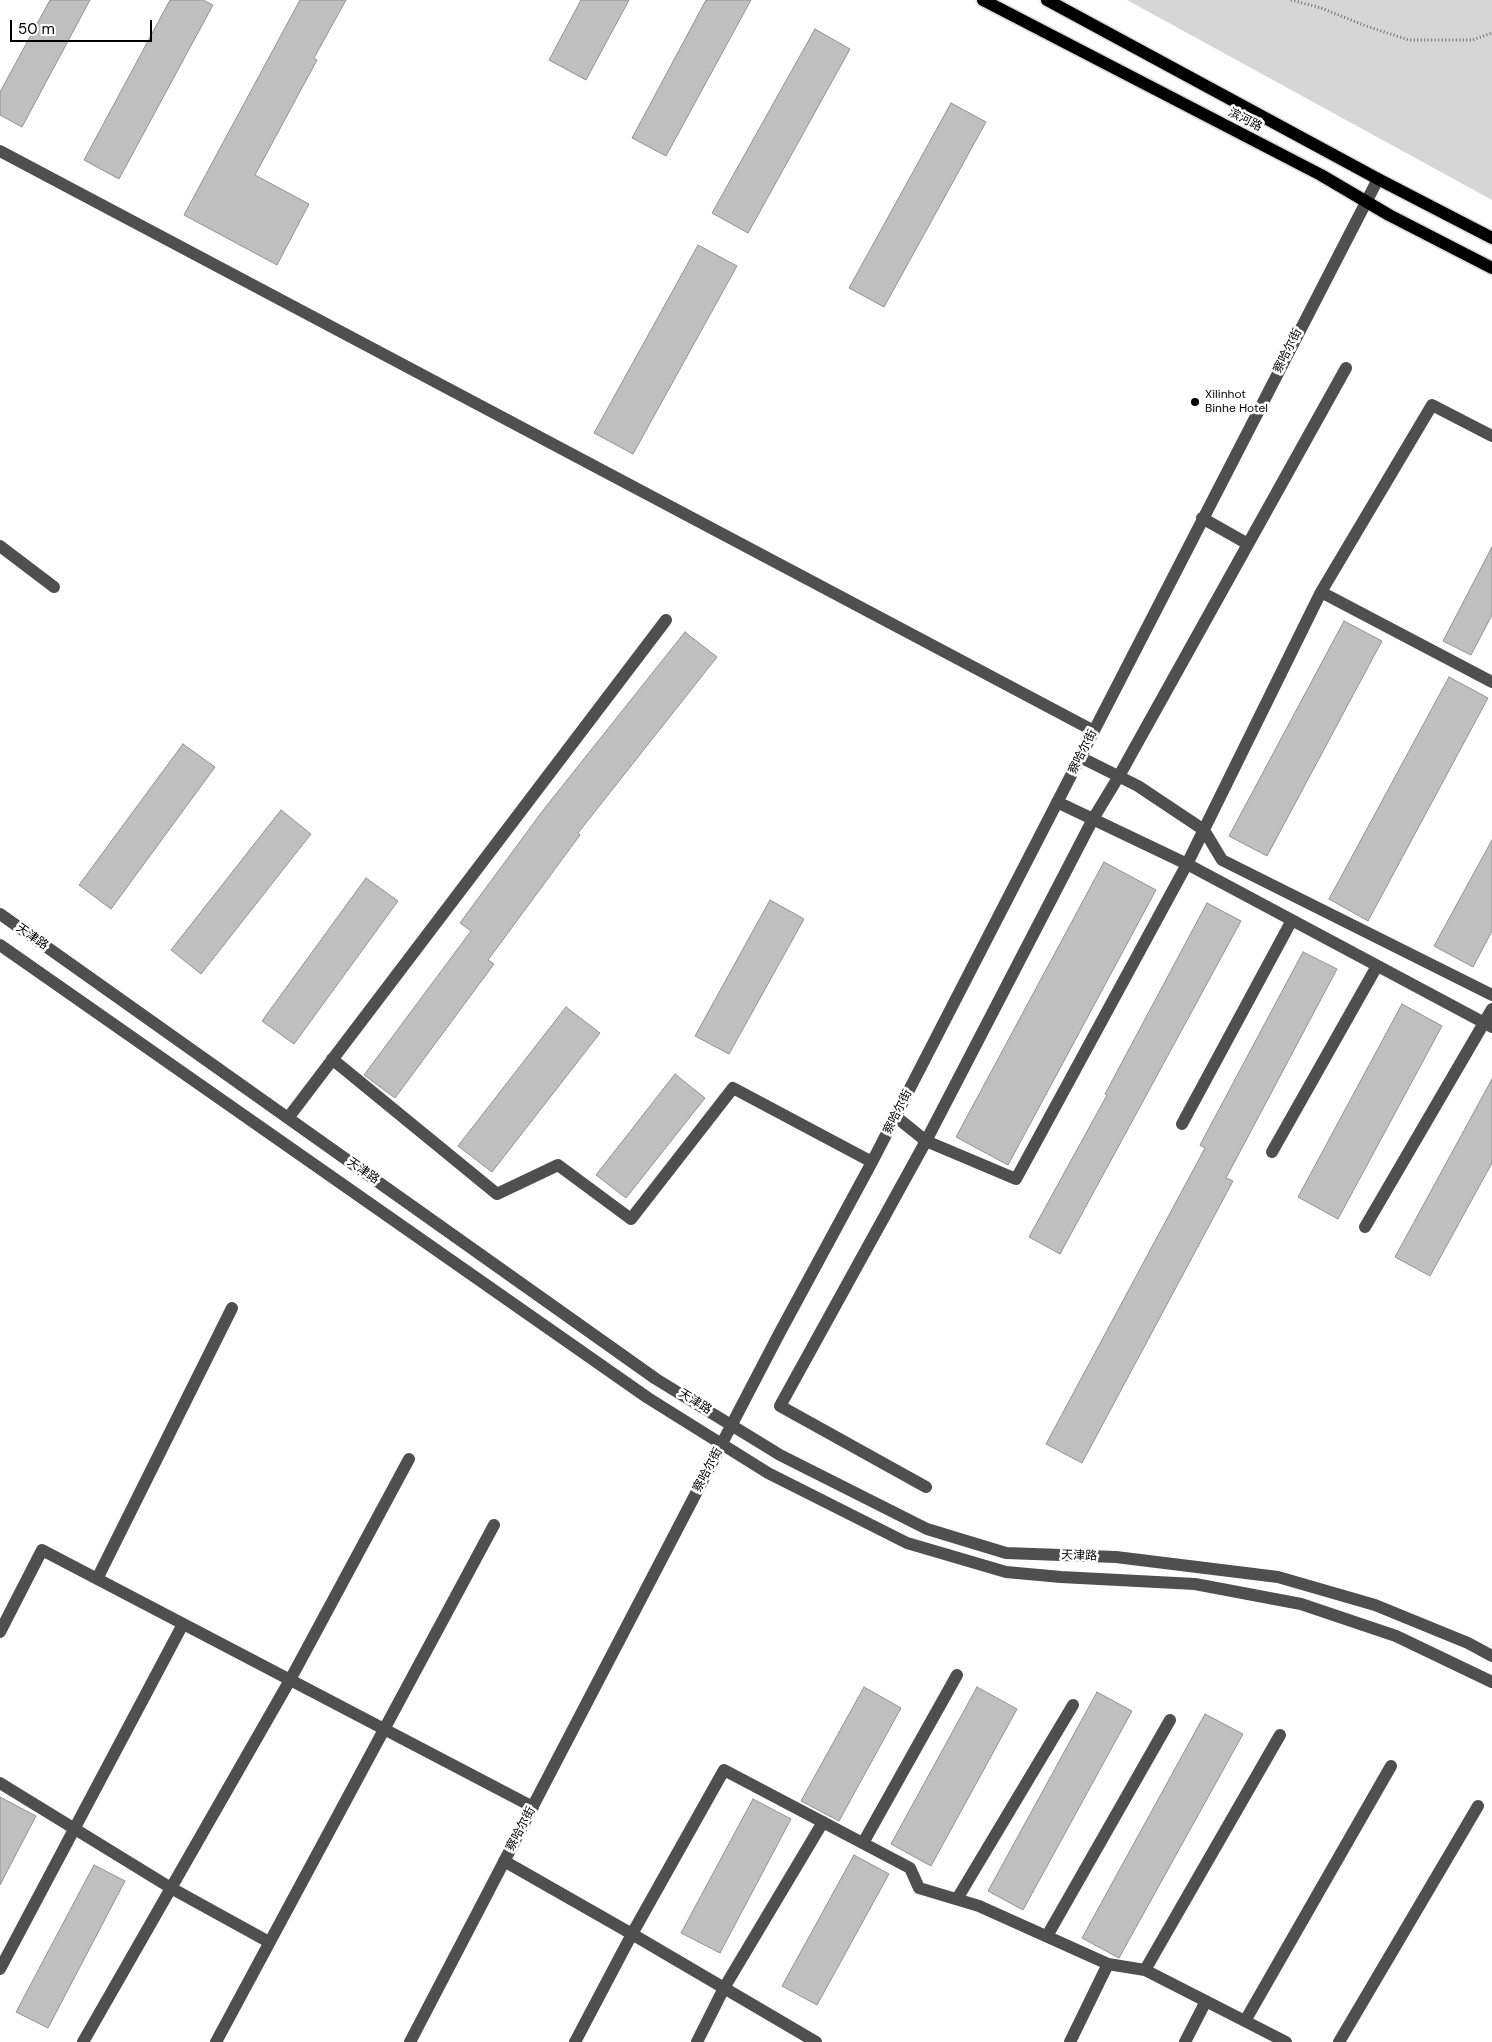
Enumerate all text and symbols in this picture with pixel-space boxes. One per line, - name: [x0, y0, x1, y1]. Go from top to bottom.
- scale bar: [12, 10, 155, 42]
- text: 50 m: [18, 19, 55, 39]
- street label: 滨河路: [1226, 105, 1264, 135]
- street label: 察哈尔街: [1271, 326, 1305, 376]
- place label: Xilinhot Binhe Hotel: [1205, 388, 1268, 416]
- marker: Xilinhot Binhe Hotel: [1189, 396, 1201, 408]
- street label: 察哈尔街: [1066, 727, 1100, 777]
- street label: 天津路: [13, 921, 51, 953]
- street label: 察哈尔街: [881, 1087, 915, 1137]
- street label: 天津路: [344, 1155, 382, 1187]
- street label: 天津路: [676, 1386, 714, 1418]
- street label: 察哈尔街: [690, 1445, 726, 1495]
- street label: 天津路: [1061, 1548, 1097, 1564]
- street label: 察哈尔街: [503, 1804, 539, 1854]

